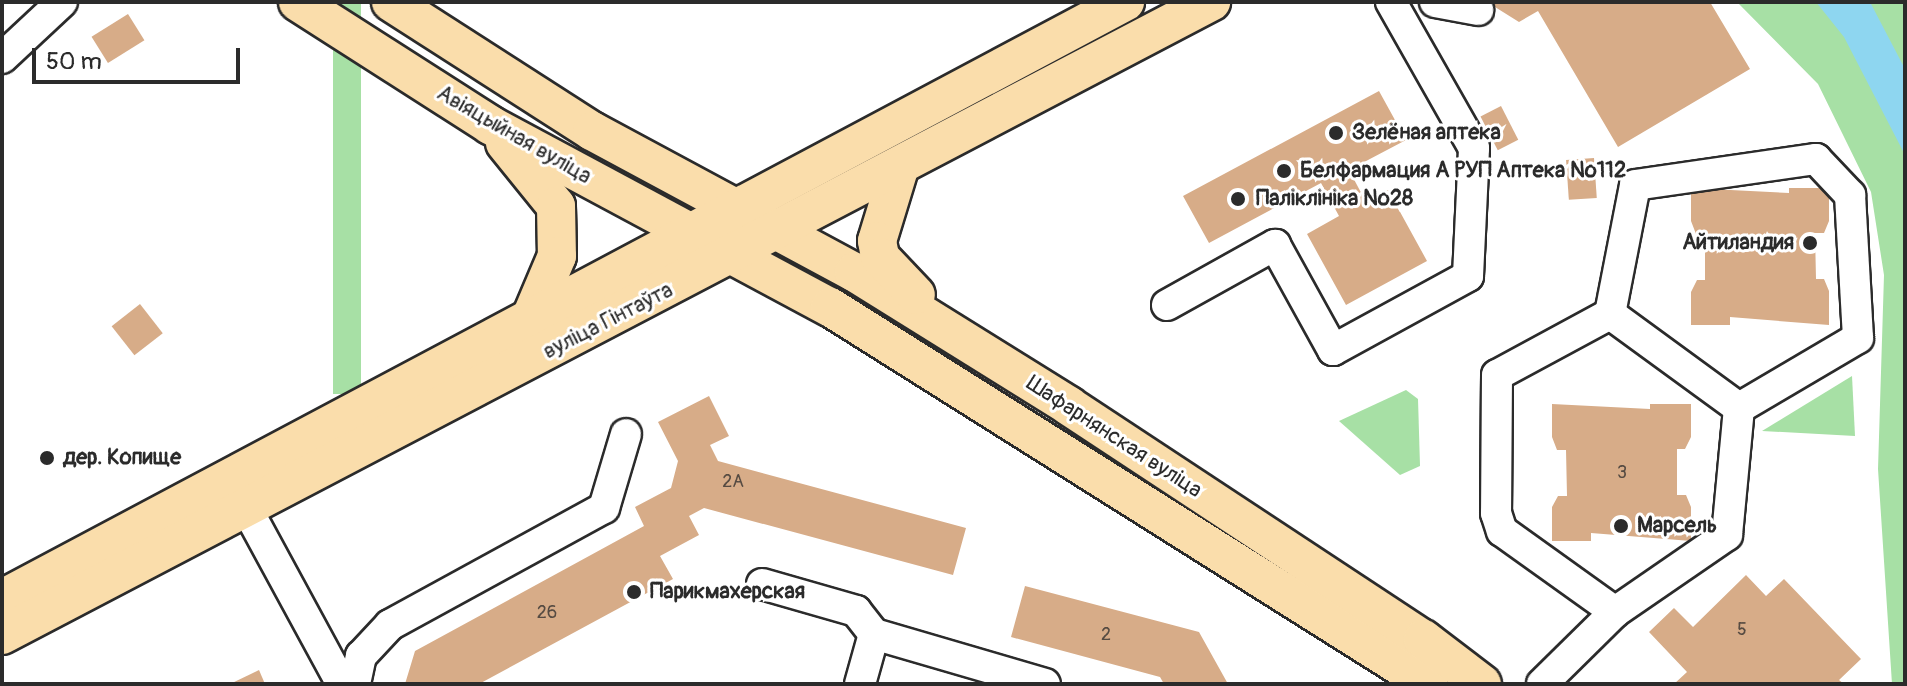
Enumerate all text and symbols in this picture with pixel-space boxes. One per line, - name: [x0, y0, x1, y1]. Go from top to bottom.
- scale bar: [36, 32, 244, 82]
- text: 50 m: [46, 47, 102, 76]
- street label: Авіяцыйная вуліца: [432, 80, 596, 190]
- place label: Зелёная аптека: [1352, 120, 1501, 146]
- marker: Зелёная аптека: [1327, 124, 1345, 142]
- place label: Белфармация А РУП Аптека №112: [1300, 158, 1626, 184]
- marker: Белфармация А РУП Аптека №112: [1275, 162, 1293, 180]
- place label: Паліклініка №28: [1256, 186, 1413, 212]
- marker: Паліклініка №28: [1227, 188, 1249, 210]
- place label: Айтиландия: [1682, 230, 1794, 256]
- marker: Айтиландия: [1801, 234, 1819, 252]
- street label: вуліца Гінтаўта: [539, 277, 677, 365]
- street label: Шафарнянская вуліца: [1021, 370, 1207, 504]
- place label: дер. Копище: [63, 445, 181, 471]
- marker: дер. Копище: [38, 449, 56, 467]
- house number: 3: [1617, 462, 1627, 484]
- house number: 2А: [722, 471, 744, 493]
- place label: Марсель: [1637, 513, 1717, 539]
- marker: Марсель: [1612, 517, 1630, 535]
- place label: Парикмахерская: [650, 579, 805, 605]
- marker: Парикмахерская: [625, 583, 643, 601]
- house number: 26: [537, 602, 557, 624]
- house number: 5: [1737, 619, 1747, 641]
- house number: 2: [1101, 624, 1111, 646]

